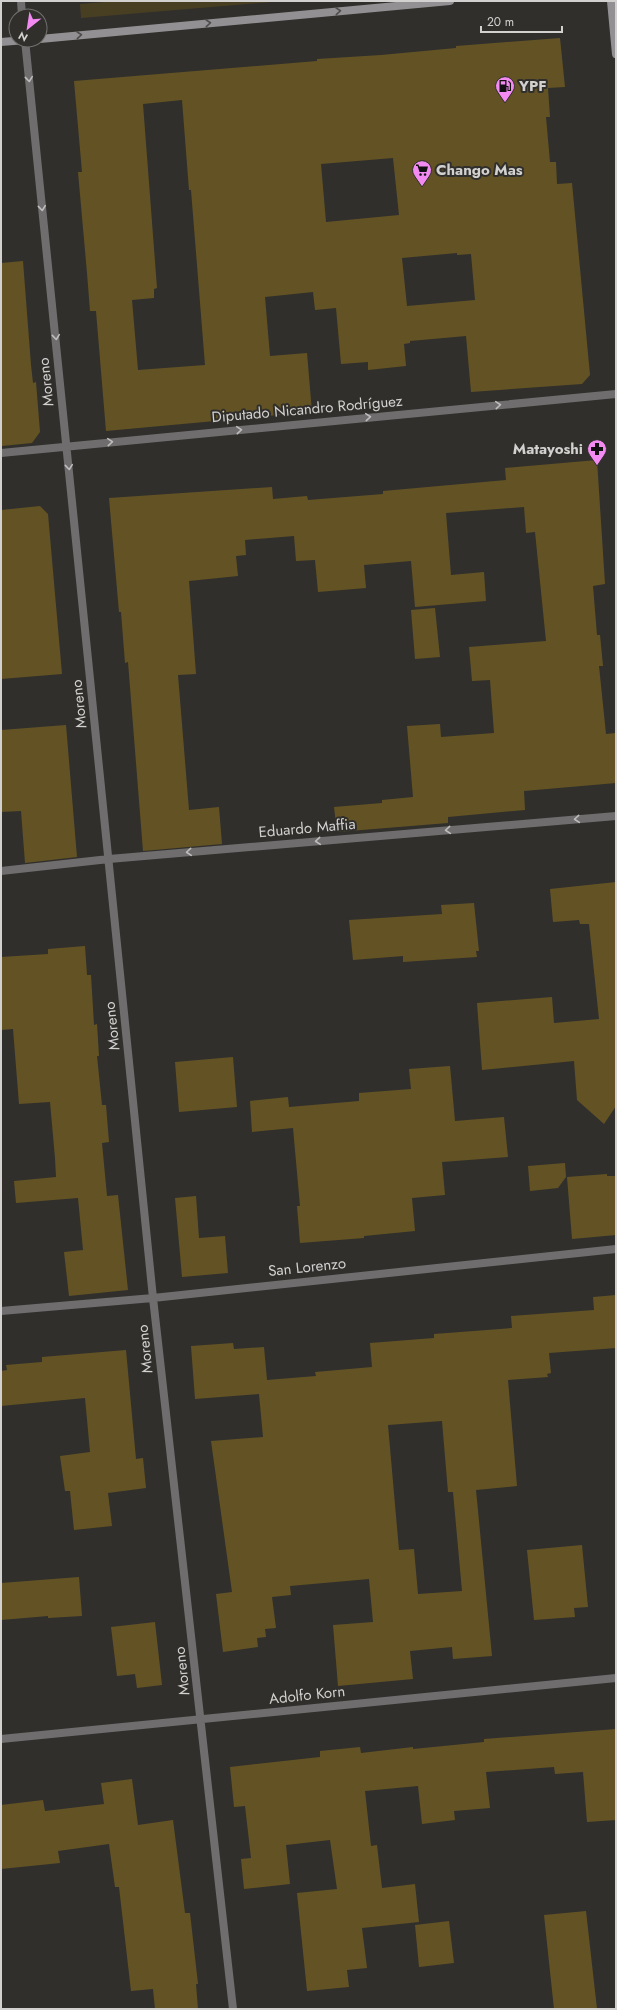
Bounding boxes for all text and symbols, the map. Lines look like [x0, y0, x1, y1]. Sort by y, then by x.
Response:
one-way arrow [335, 7, 341, 16]
north arrow [8, 8, 48, 48]
scale bar [481, 8, 562, 34]
text: 20 m [487, 13, 514, 31]
one-way arrow [205, 19, 211, 28]
text: N [15, 28, 31, 46]
one-way arrow [76, 31, 82, 40]
fuel station icon: YPF [494, 75, 516, 103]
place label: YPF [518, 75, 547, 97]
one-way arrow [24, 76, 33, 82]
supermarket icon: Chango Mas [411, 159, 433, 187]
place label: Chango Mas [436, 159, 523, 181]
one-way arrow [38, 205, 47, 211]
one-way arrow [51, 334, 60, 340]
street label: Moreno [32, 356, 60, 408]
street label: Diputado Nicandro Rodríguez [211, 390, 403, 428]
one-way arrow [495, 401, 501, 410]
one-way arrow [365, 413, 371, 422]
one-way arrow [236, 426, 242, 435]
one-way arrow [106, 438, 113, 447]
place label: Matayoshi [513, 438, 583, 460]
pharmacy icon: Matayoshi [586, 438, 608, 466]
one-way arrow [64, 464, 73, 470]
street label: Moreno [65, 678, 93, 730]
street label: Eduardo Maffia [258, 813, 356, 843]
one-way arrow [574, 815, 580, 824]
one-way arrow [445, 826, 451, 835]
one-way arrow [315, 837, 321, 846]
one-way arrow [186, 848, 192, 857]
street label: Moreno [98, 1000, 126, 1052]
street label: San Lorenzo [267, 1252, 347, 1282]
street label: Moreno [131, 1323, 159, 1375]
street label: Moreno [168, 1645, 196, 1697]
street label: Adolfo Korn [268, 1680, 346, 1710]

